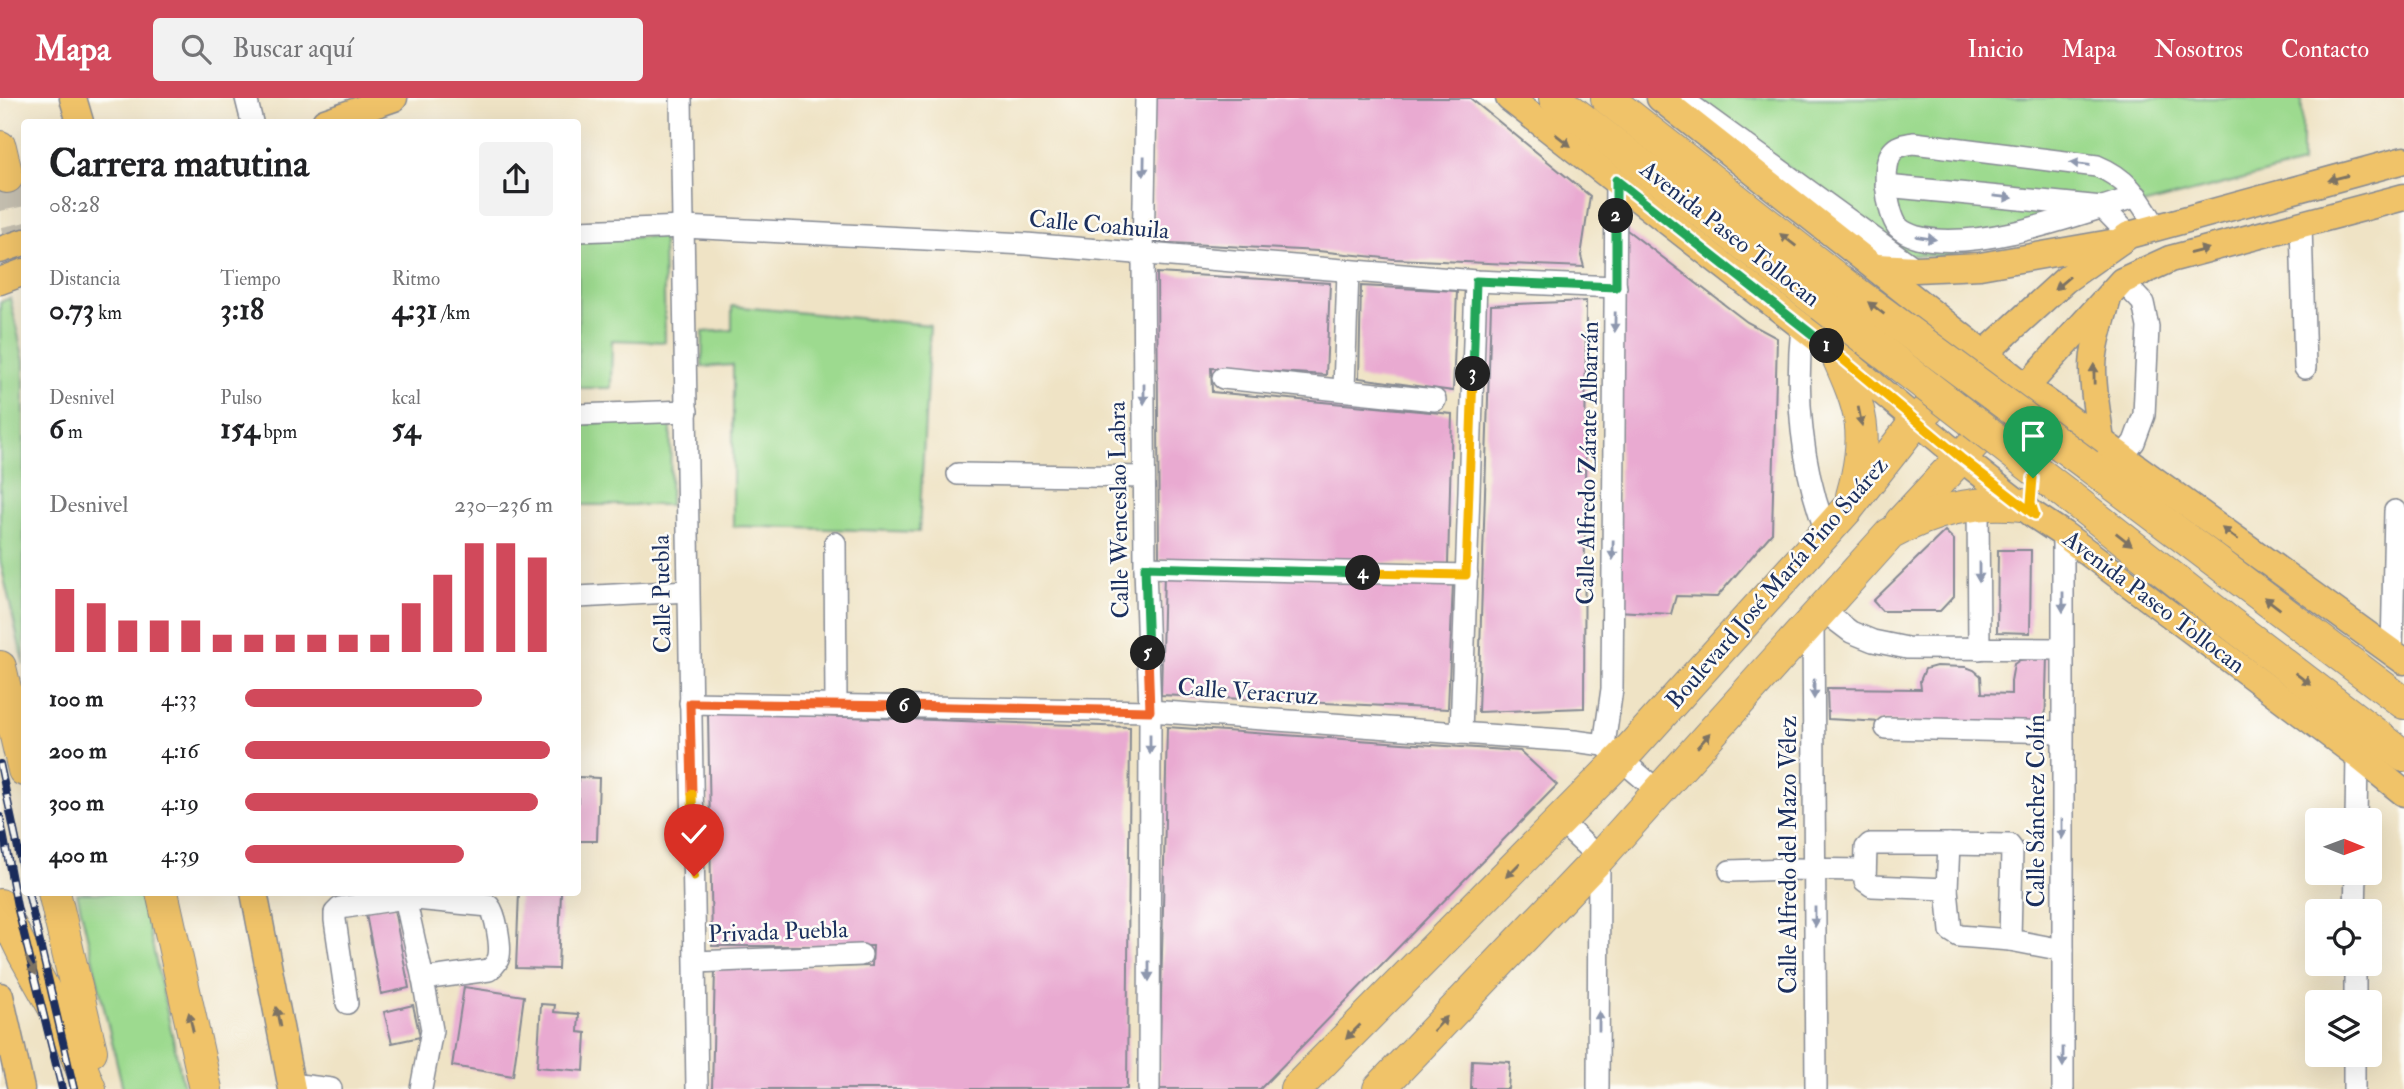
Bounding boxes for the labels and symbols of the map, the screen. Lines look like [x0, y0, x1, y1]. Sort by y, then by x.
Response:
one-way arrow [1554, 132, 1572, 147]
street label: Avenida Paseo Tollocan [1633, 153, 1826, 314]
one-way arrow [1139, 155, 1150, 177]
one-way arrow [2069, 158, 2091, 169]
one-way arrow [2327, 173, 2349, 184]
one-way arrow [1992, 192, 2014, 203]
pin: 2 [1598, 198, 1634, 234]
street label: Calle Coahuila [1027, 203, 1172, 247]
one-way arrow [1915, 232, 1937, 243]
one-way arrow [1779, 233, 1797, 248]
one-way arrow [2188, 245, 2210, 256]
one-way arrow [2053, 275, 2070, 290]
one-way arrow [1867, 301, 1885, 315]
one-way arrow [1609, 311, 1621, 333]
street label: Calle Alfredo Zárate Albarrán [1570, 321, 1606, 605]
pin: 1 [1810, 328, 1844, 364]
pin: 3 [1456, 356, 1490, 392]
one-way arrow [2088, 362, 2100, 384]
one-way arrow [1138, 383, 1150, 405]
street label: Calle Wenceslao Labra [1102, 400, 1136, 619]
one-way arrow [1854, 405, 1865, 427]
pin [2003, 406, 2063, 478]
street label: Boulevard José María Pino Suárez [1659, 450, 1895, 715]
street label: Avenida Paseo Tollocan [2056, 523, 2251, 681]
one-way arrow [2221, 527, 2239, 541]
one-way arrow [2115, 531, 2132, 546]
street label: Calle Puebla [645, 533, 679, 654]
one-way arrow [1607, 539, 1619, 561]
pin: 4 [1346, 556, 1380, 590]
one-way arrow [1973, 561, 1985, 583]
one-way arrow [2057, 591, 2069, 613]
one-way arrow [2263, 596, 2281, 610]
pin: 5 [1130, 636, 1166, 670]
one-way arrow [2294, 671, 2312, 685]
street label: Calle Veracruz [1177, 672, 1320, 712]
one-way arrow [1808, 679, 1819, 701]
pin: 6 [886, 688, 922, 724]
street label: Calle Sánchez Colín [2021, 714, 2052, 908]
street label: Calle Alfredo del Mazo Vélez [1773, 716, 1804, 994]
one-way arrow [1696, 731, 1712, 749]
one-way arrow [1144, 733, 1156, 755]
pin [664, 804, 724, 876]
north arrow [2305, 808, 2382, 886]
one-way arrow [2057, 819, 2068, 841]
one-way arrow [1505, 862, 1522, 878]
one-way arrow [1809, 906, 1821, 928]
street label: Privada Puebla [707, 914, 850, 950]
one-way arrow [25, 956, 37, 976]
one-way arrow [1143, 960, 1155, 982]
one-way arrow [273, 1006, 284, 1028]
one-way arrow [1593, 1010, 1605, 1032]
one-way arrow [185, 1011, 196, 1033]
one-way arrow [1431, 1016, 1447, 1033]
one-way arrow [1345, 1023, 1361, 1040]
one-way arrow [2057, 1046, 2069, 1068]

